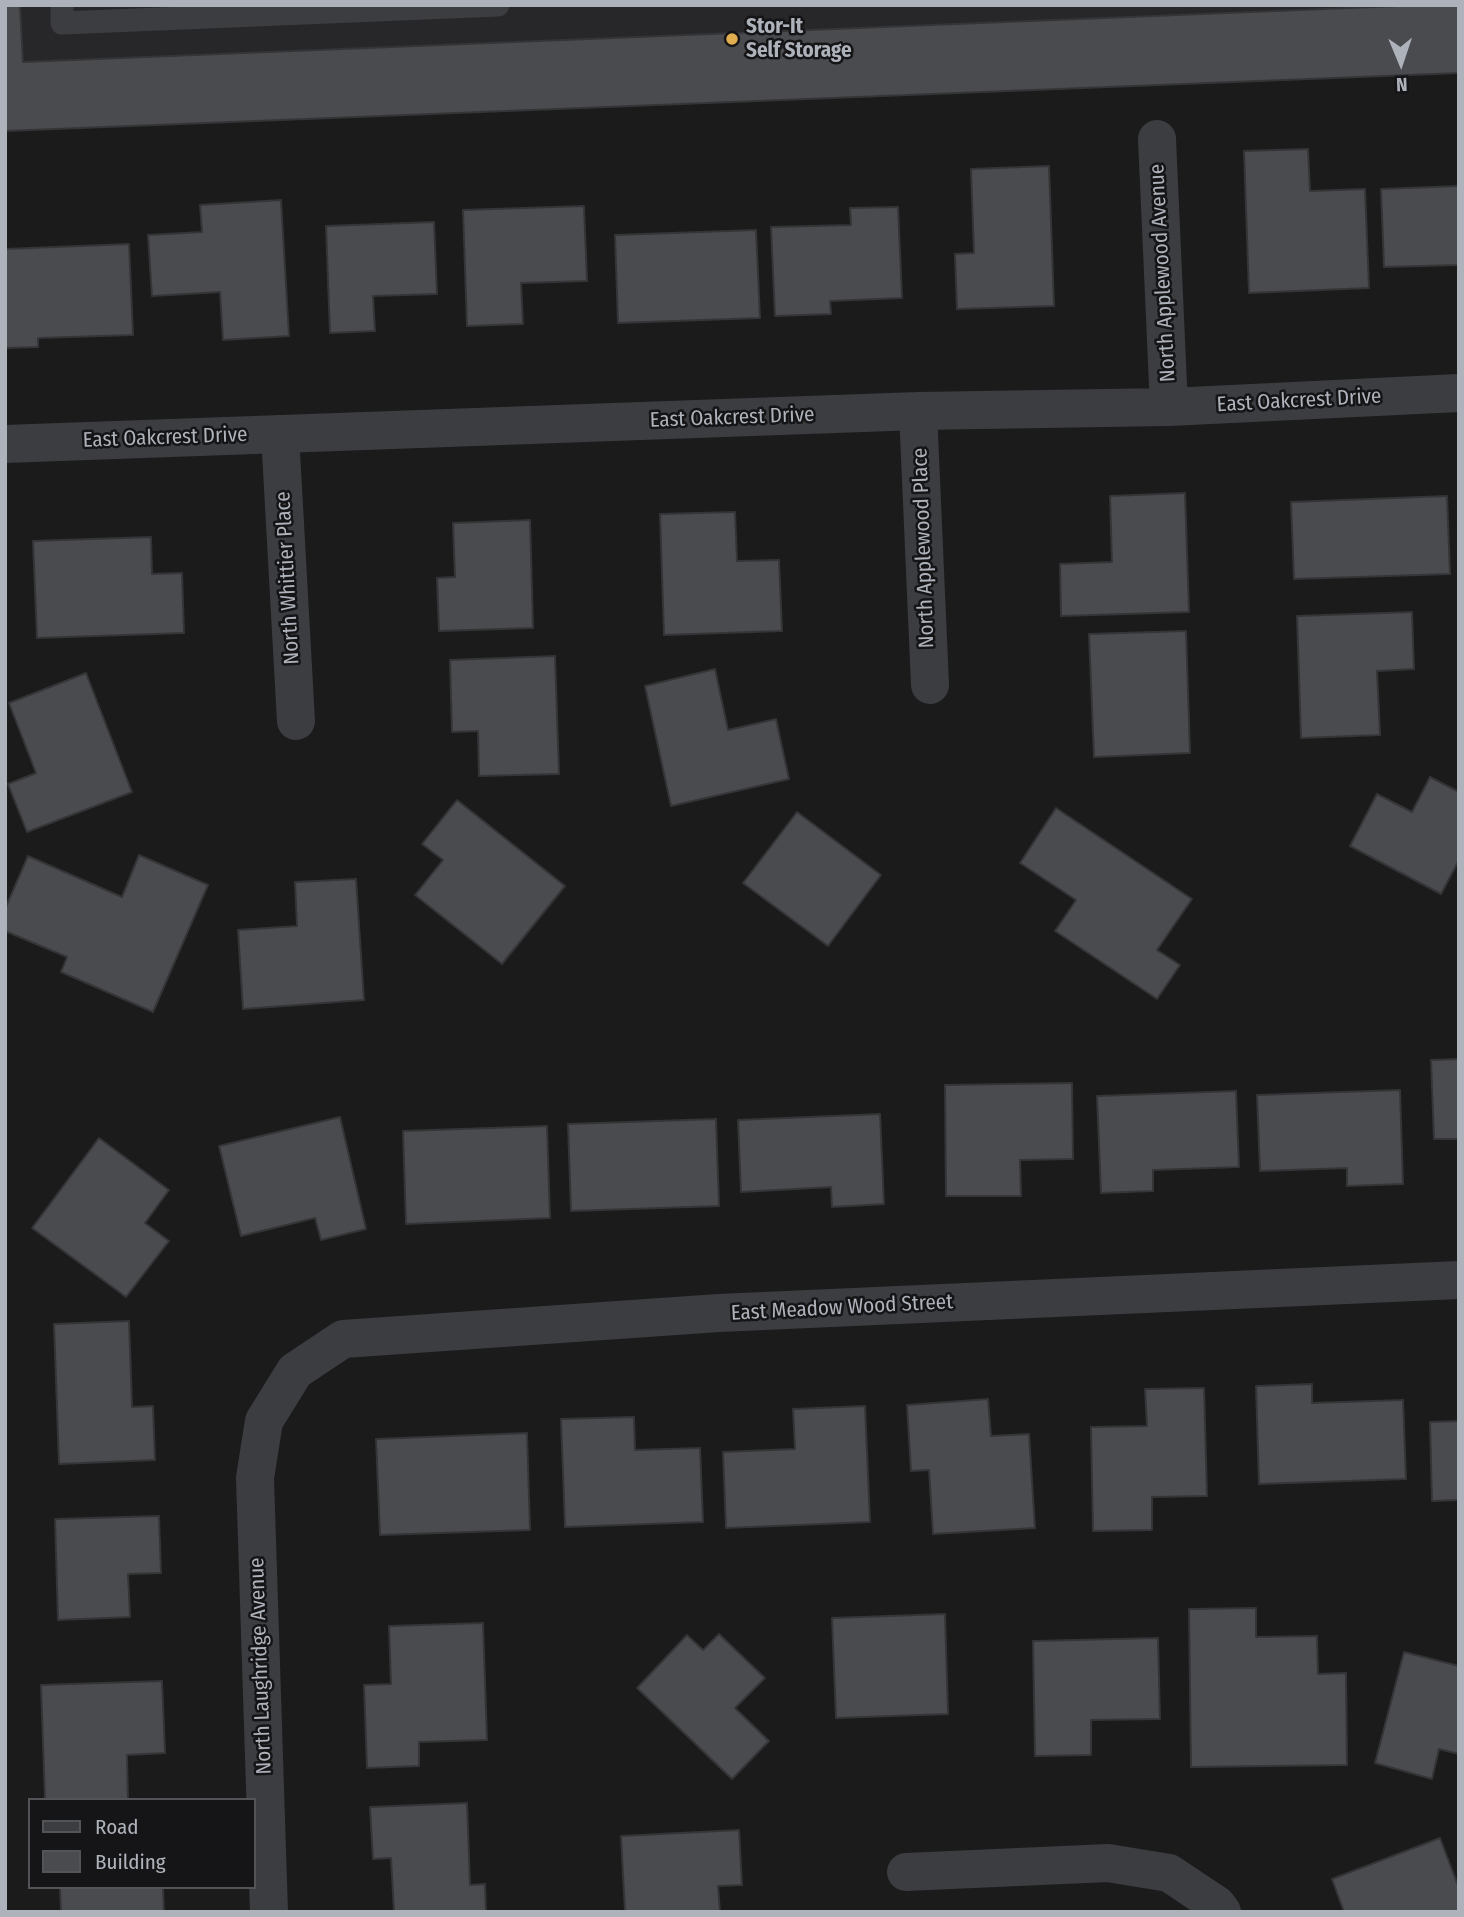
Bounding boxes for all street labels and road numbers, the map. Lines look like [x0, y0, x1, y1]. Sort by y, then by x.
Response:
street label: North Applewood Avenue [1145, 163, 1181, 383]
street label: East Oakcrest Drive [1216, 384, 1382, 418]
street label: East Oakcrest Drive [649, 403, 815, 433]
street label: East Oakcrest Drive [82, 423, 248, 453]
street label: North Applewood Place [908, 447, 940, 649]
street label: North Whittier Place [271, 491, 305, 665]
street label: East Meadow Wood Street [730, 1290, 954, 1326]
street label: North Laughridge Avenue [245, 1557, 277, 1775]

